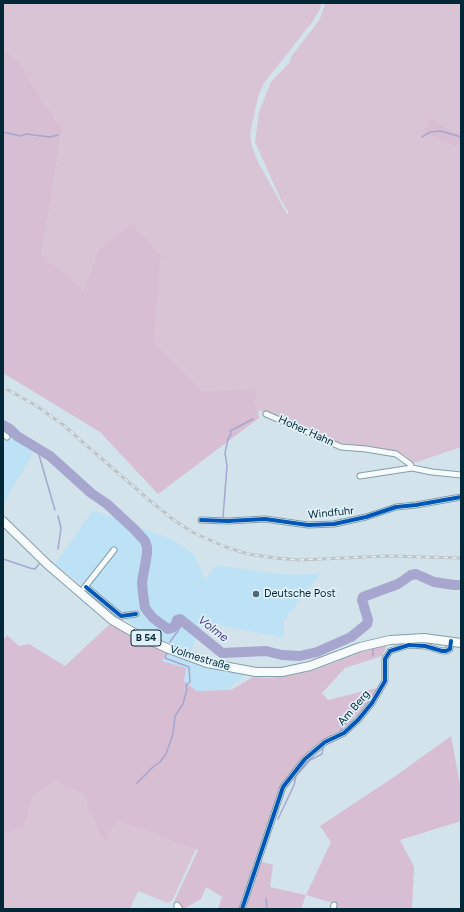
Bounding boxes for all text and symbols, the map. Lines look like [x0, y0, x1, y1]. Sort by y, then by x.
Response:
street label: Hoher Hahn [276, 413, 336, 449]
street label: Windfuhr [308, 504, 354, 522]
place label: Deutsche Post [264, 587, 336, 601]
marker: Deutsche Post [251, 589, 261, 599]
water label: Volme [195, 613, 231, 645]
road number: B 54 [131, 630, 161, 646]
street label: Volmestraße [168, 643, 232, 673]
street label: Am Berg [335, 688, 373, 728]

